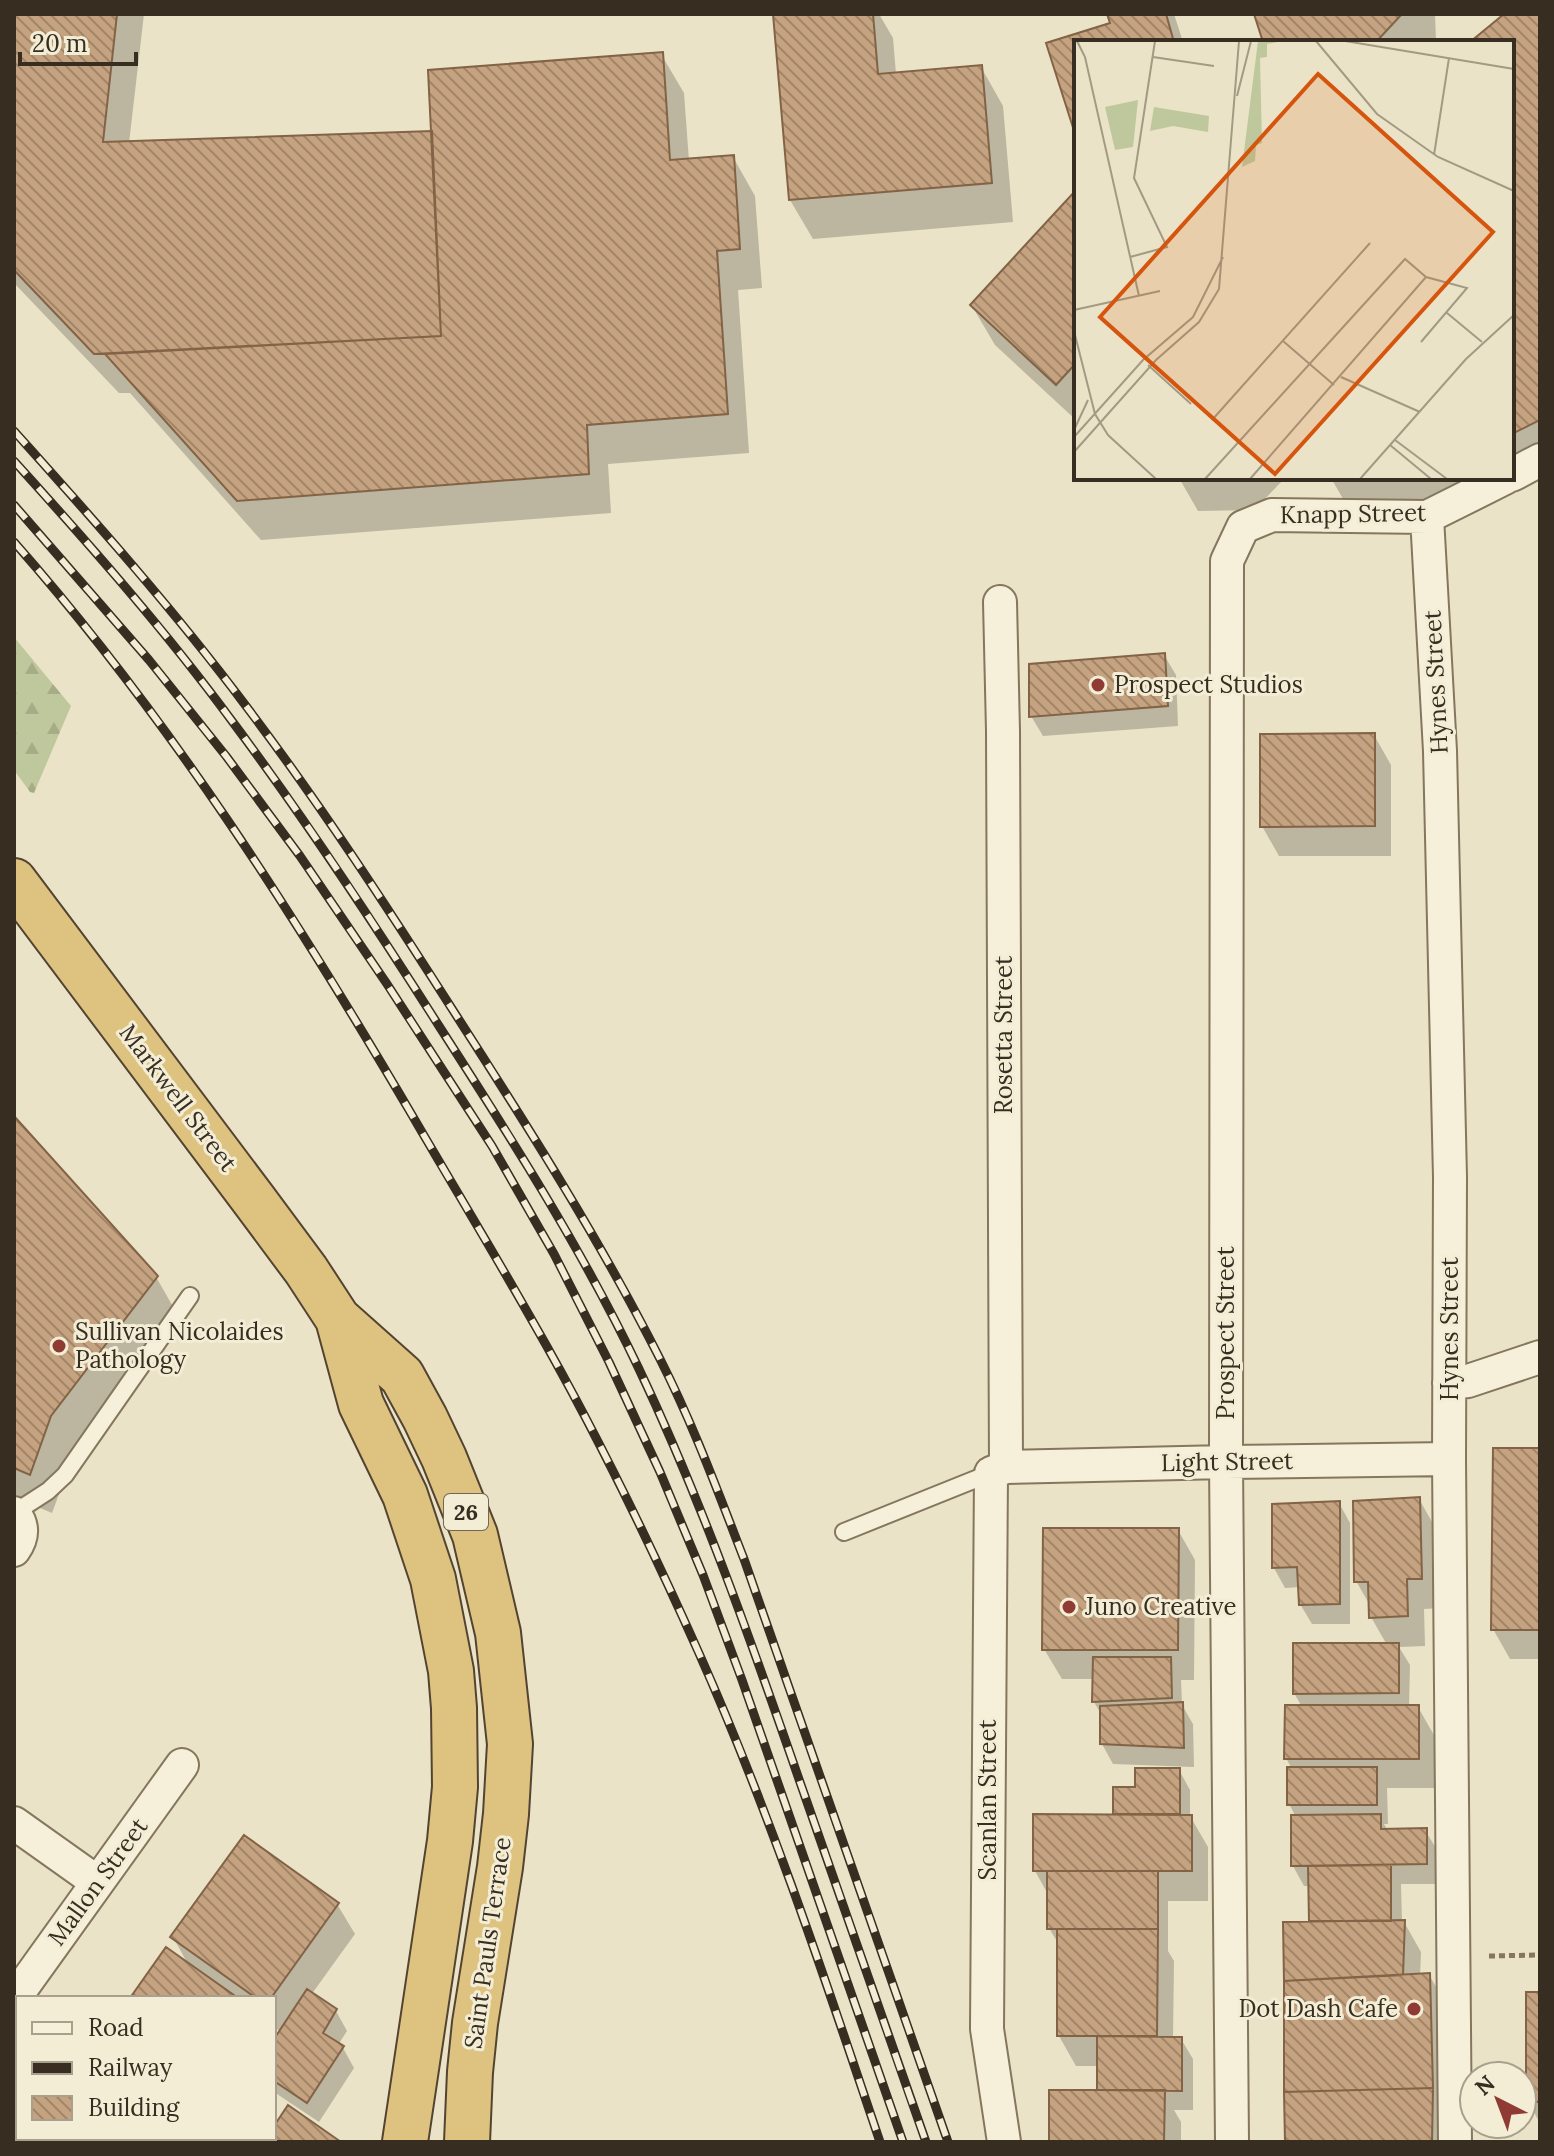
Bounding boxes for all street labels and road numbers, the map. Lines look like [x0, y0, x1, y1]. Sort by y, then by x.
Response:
street label: Knapp Street [1280, 497, 1427, 530]
street label: Hynes Street [1416, 609, 1455, 755]
street label: Rosetta Street [988, 955, 1019, 1114]
street label: Markwell Street [113, 1018, 244, 1178]
street label: Prospect Street [1210, 1246, 1241, 1420]
street label: Hynes Street [1434, 1256, 1465, 1401]
street label: Light Street [1161, 1445, 1294, 1478]
road number: 26 [444, 1494, 488, 1530]
street label: Scanlan Street [972, 1719, 1003, 1881]
street label: Mallon Street [41, 1811, 155, 1952]
street label: Saint Pauls Terrace [457, 1835, 518, 2051]

